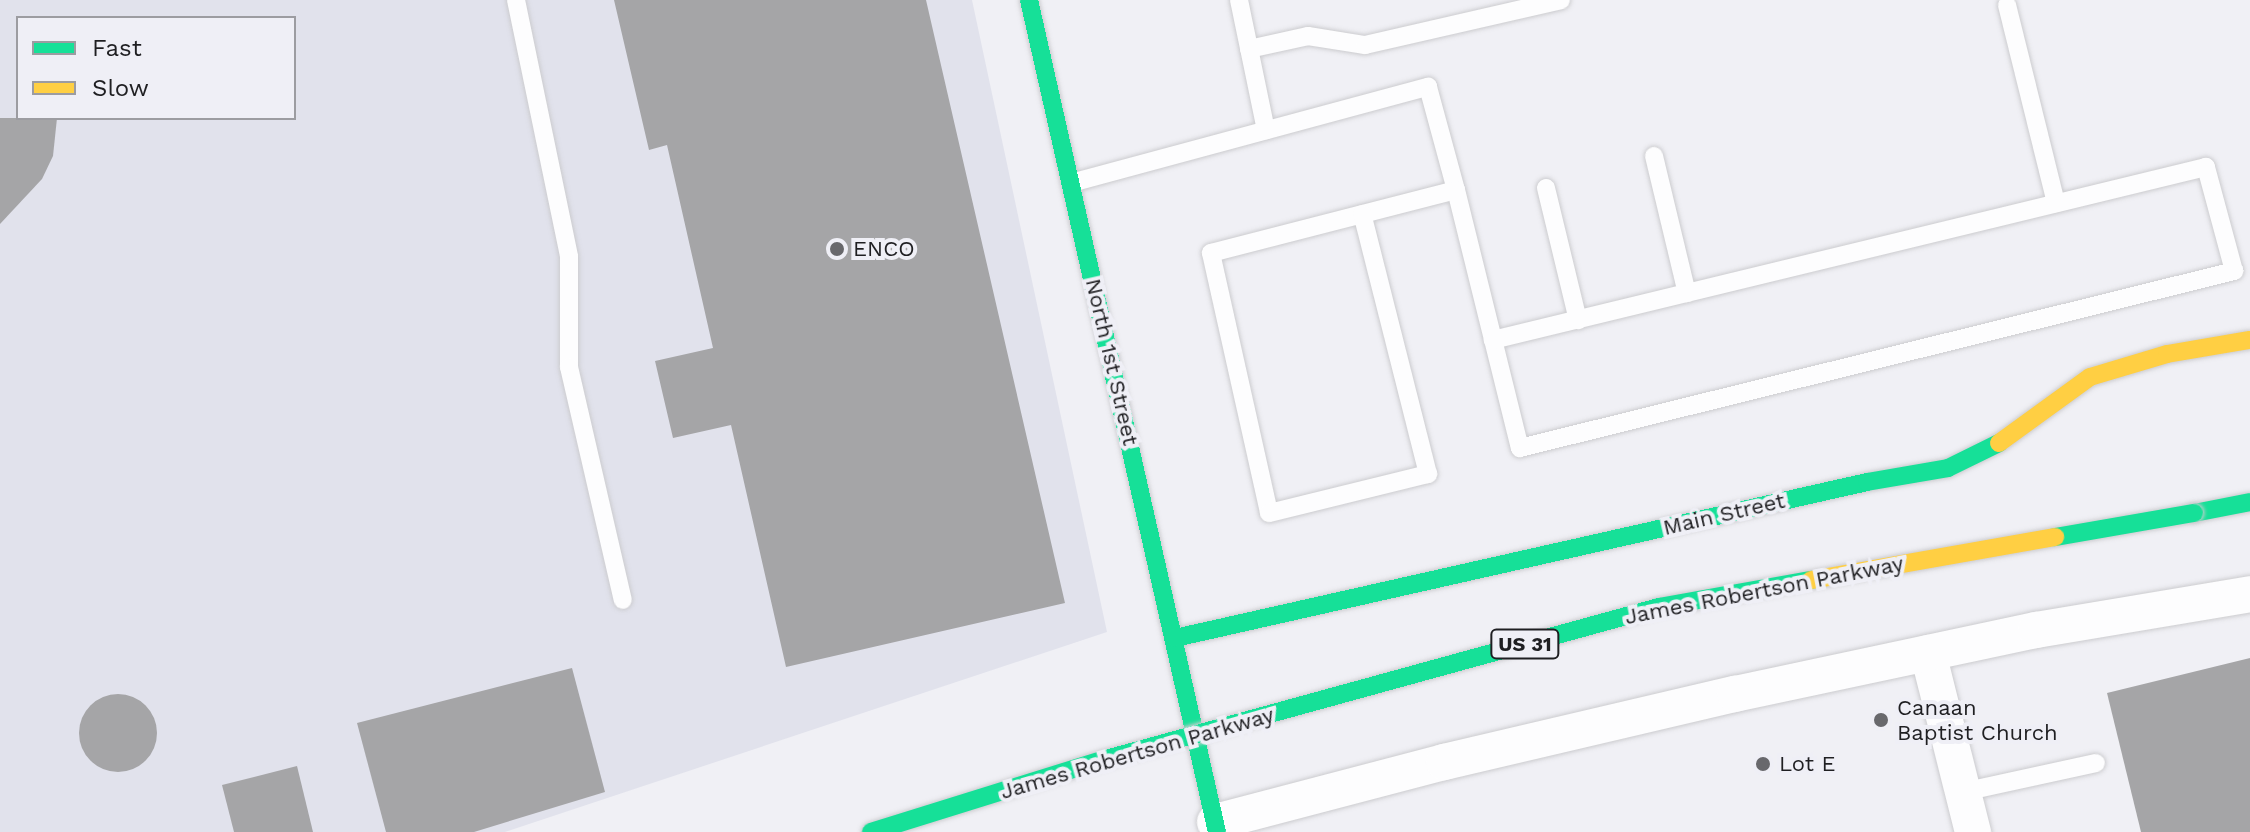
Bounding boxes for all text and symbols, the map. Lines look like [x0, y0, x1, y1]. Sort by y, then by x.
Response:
legend [16, 16, 296, 120]
text: Fast [92, 34, 142, 62]
text: Slow [92, 74, 149, 102]
place label: ENCO [853, 236, 915, 262]
marker: ENCO [828, 240, 846, 258]
street label: North 1st Street [1080, 276, 1144, 448]
street label: Main Street [1660, 487, 1788, 541]
street label: James Robertson Parkway [1622, 550, 1906, 630]
road number: US 31 [1489, 628, 1561, 660]
place label: Canaan Baptist Church [1897, 694, 2058, 746]
street label: James Robertson Parkway [997, 701, 1277, 805]
marker: Canaan Baptist Church [1872, 711, 1890, 729]
place label: Lot E [1779, 751, 1836, 777]
marker: Lot E [1754, 755, 1772, 773]

